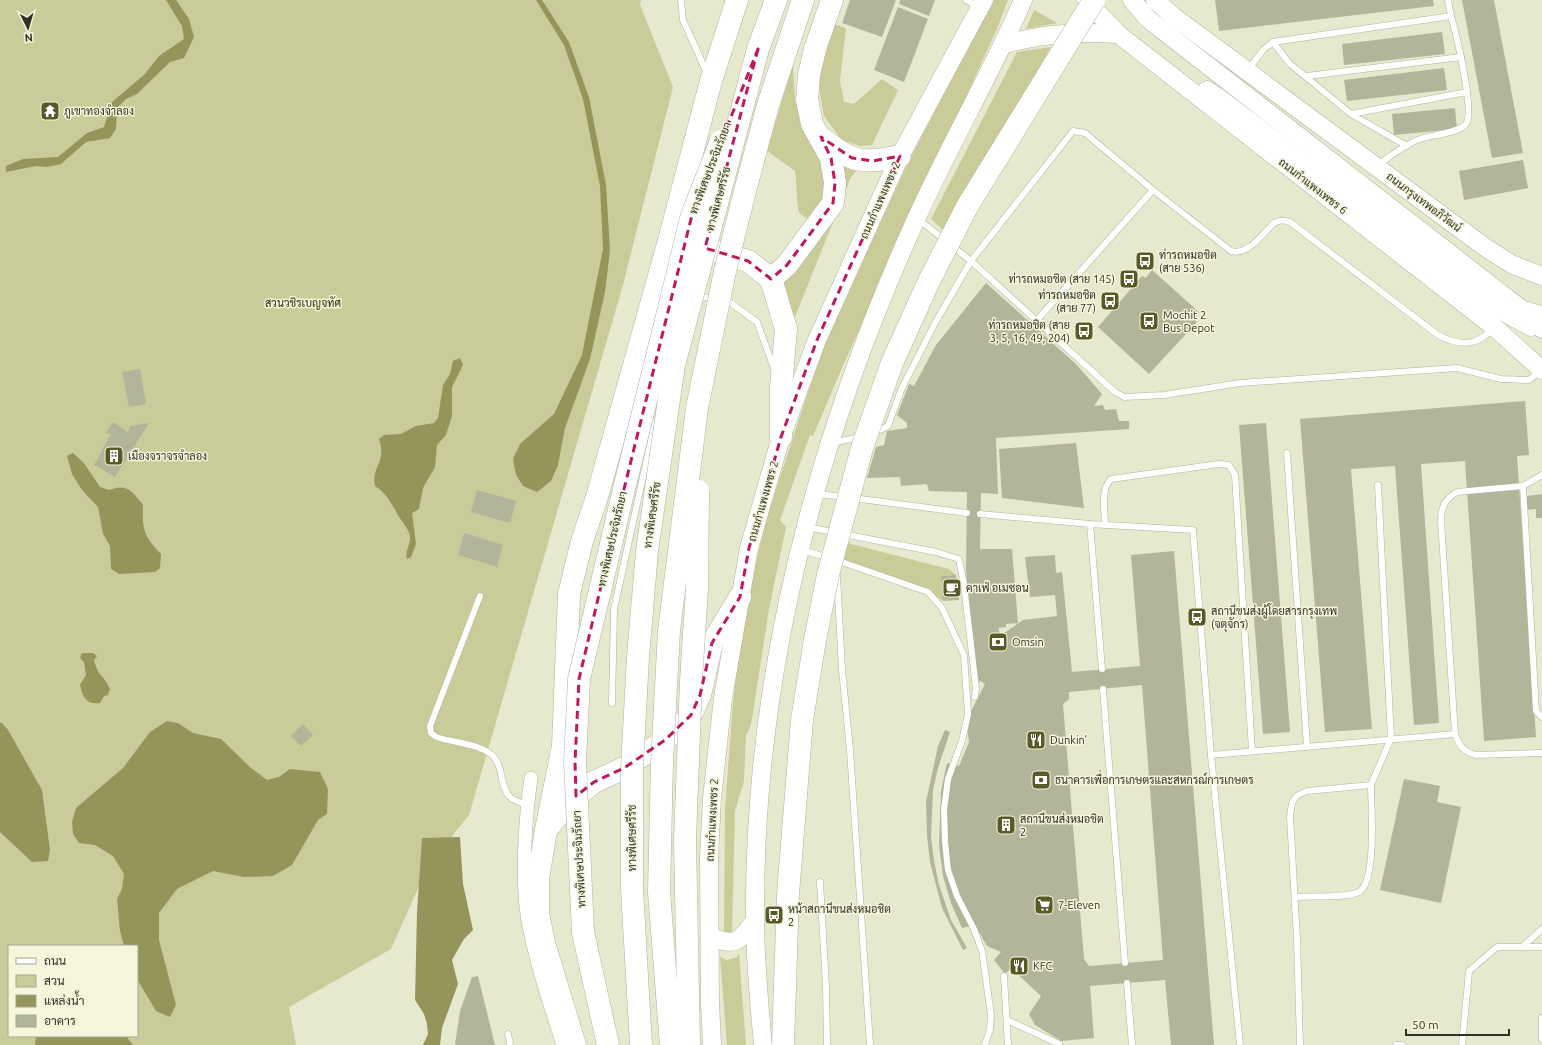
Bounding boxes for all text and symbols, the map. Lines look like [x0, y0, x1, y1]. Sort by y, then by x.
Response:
north arrow [8, 8, 48, 48]
text: N [24, 32, 33, 44]
temple icon: ภูเขาทองจำลอง [39, 100, 61, 122]
place label: ภูเขาทองจำลอง [64, 104, 134, 119]
street label: ทางพิเศษประจิมรัถยา [686, 120, 733, 216]
street label: ถนนกำแพงเพชร 6 [1276, 155, 1350, 216]
street label: ถนนกำแพงเพชร 2 [857, 159, 902, 241]
street label: ทางพิเศษศรีรัช [702, 164, 733, 233]
street label: ถนนกรุงเทพอภิวัฒน์ [1382, 168, 1465, 236]
place label: ท่ารถหมอชิต (สาย 536) [1159, 248, 1217, 275]
bus stop icon: ท่ารถหมอชิต (สาย 536) [1134, 250, 1156, 272]
bus stop icon: ท่ารถหมอชิต (สาย 145) [1118, 268, 1140, 290]
place label: ท่ารถหมอชิต (สาย 145) [1009, 272, 1115, 286]
place label: ท่ารถหมอชิต (สาย 77) [1038, 288, 1096, 315]
bus stop icon: ท่ารถหมอชิต (สาย 77) [1099, 290, 1121, 312]
park label: สวนวชิรเบญจทัศ [265, 296, 341, 310]
place label: Mochit 2 Bus Depot [1163, 309, 1215, 334]
bus stop icon: Mochit 2 Bus Depot [1138, 310, 1160, 332]
place label: ท่ารถหมอชิต (สาย 3, 5, 16, 49, 204) [988, 318, 1070, 345]
bus stop icon: ท่ารถหมอชิต (สาย 3, 5, 16, 49, 204) [1073, 320, 1095, 342]
building icon: เมืองจราจรจำลอง [103, 445, 125, 467]
place label: เมืองจราจรจำลอง [128, 449, 207, 462]
street label: ถนนกำแพงเพชร 2 [745, 459, 780, 543]
street label: ทางพิเศษศรีรัช [639, 480, 663, 549]
street label: ทางพิเศษประจิมรัถยา [594, 490, 629, 588]
cafe icon: คาเฟ่ อเมซอน [941, 577, 963, 599]
place label: คาเฟ่ อเมซอน [966, 581, 1029, 594]
place label: สถานีขนส่งผู้โดยสารกรุงเทพ (จตุจักร) [1211, 603, 1337, 633]
bus stop icon: สถานีขนส่งผู้โดยสารกรุงเทพ (จตุจักร) [1186, 606, 1208, 628]
bank icon: Omsin [987, 631, 1009, 653]
place label: Omsin [1012, 636, 1044, 648]
restaurant icon: Dunkin' [1025, 729, 1047, 751]
place label: Dunkin' [1050, 734, 1087, 746]
bank icon: ธนาคารเพื่อการเกษตรและสหกรณ์การเกษตร [1030, 769, 1052, 791]
place label: ธนาคารเพื่อการเกษตรและสหกรณ์การเกษตร [1055, 769, 1254, 786]
street label: ถนนกำแพงเพชร 2 [703, 778, 720, 862]
street label: ทางพิเศษศรีรัช [624, 804, 638, 871]
street label: ทางพิเศษประจิมรัถยา [569, 810, 588, 908]
place label: สถานีขนส่งหมอชิต 2 [1020, 811, 1104, 838]
building icon: สถานีขนส่งหมอชิต 2 [995, 814, 1017, 836]
supermarket icon: 7-Eleven [1033, 894, 1055, 916]
place label: 7-Eleven [1058, 899, 1100, 911]
place label: หน้าสถานีขนส่งหมอชิต 2 [788, 901, 891, 928]
bus stop icon: หน้าสถานีขนส่งหมอชิต 2 [763, 904, 785, 926]
legend [8, 945, 138, 1037]
text: ถนน [44, 954, 67, 967]
restaurant icon: KFC [1008, 955, 1030, 977]
place label: KFC [1033, 960, 1052, 972]
text: สวน [44, 974, 65, 987]
text: แหล่งน้ำ [44, 990, 84, 1007]
scale bar [1406, 1011, 1509, 1037]
text: อาคาร [44, 1014, 76, 1027]
text: 50 m [1412, 1018, 1439, 1031]

